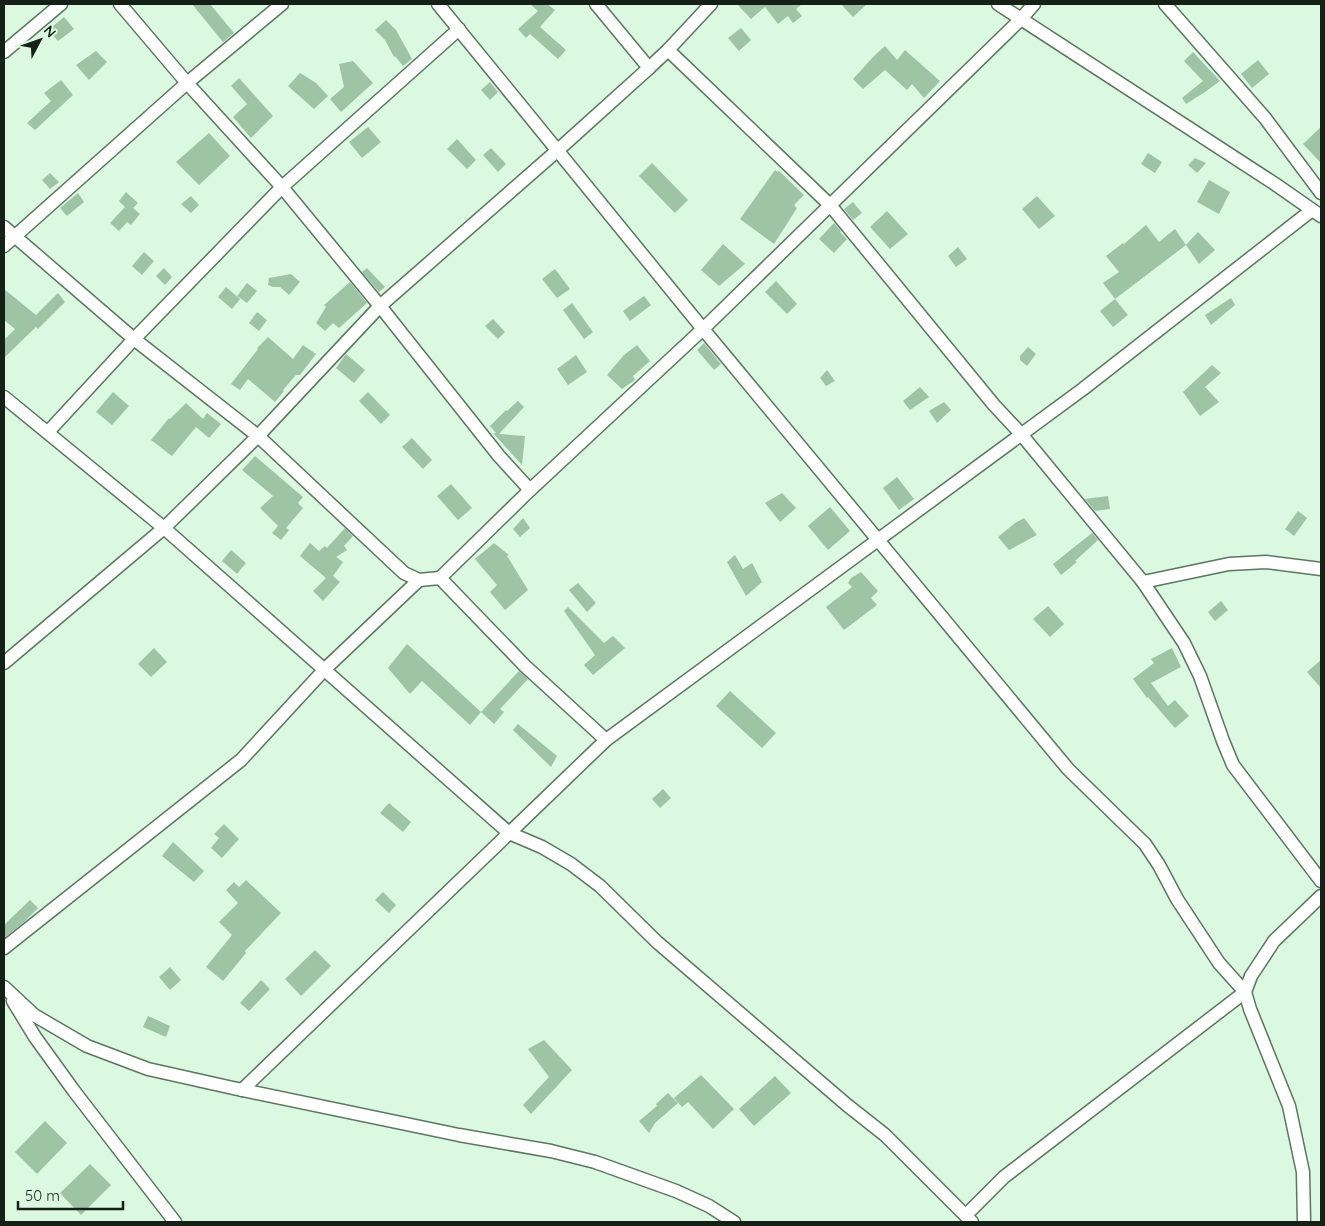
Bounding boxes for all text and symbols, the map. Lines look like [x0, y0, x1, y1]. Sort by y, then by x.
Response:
north arrow [15, 15, 65, 65]
text: N [40, 22, 60, 41]
scale bar [18, 1178, 122, 1210]
text: 50 m [25, 1186, 60, 1205]

